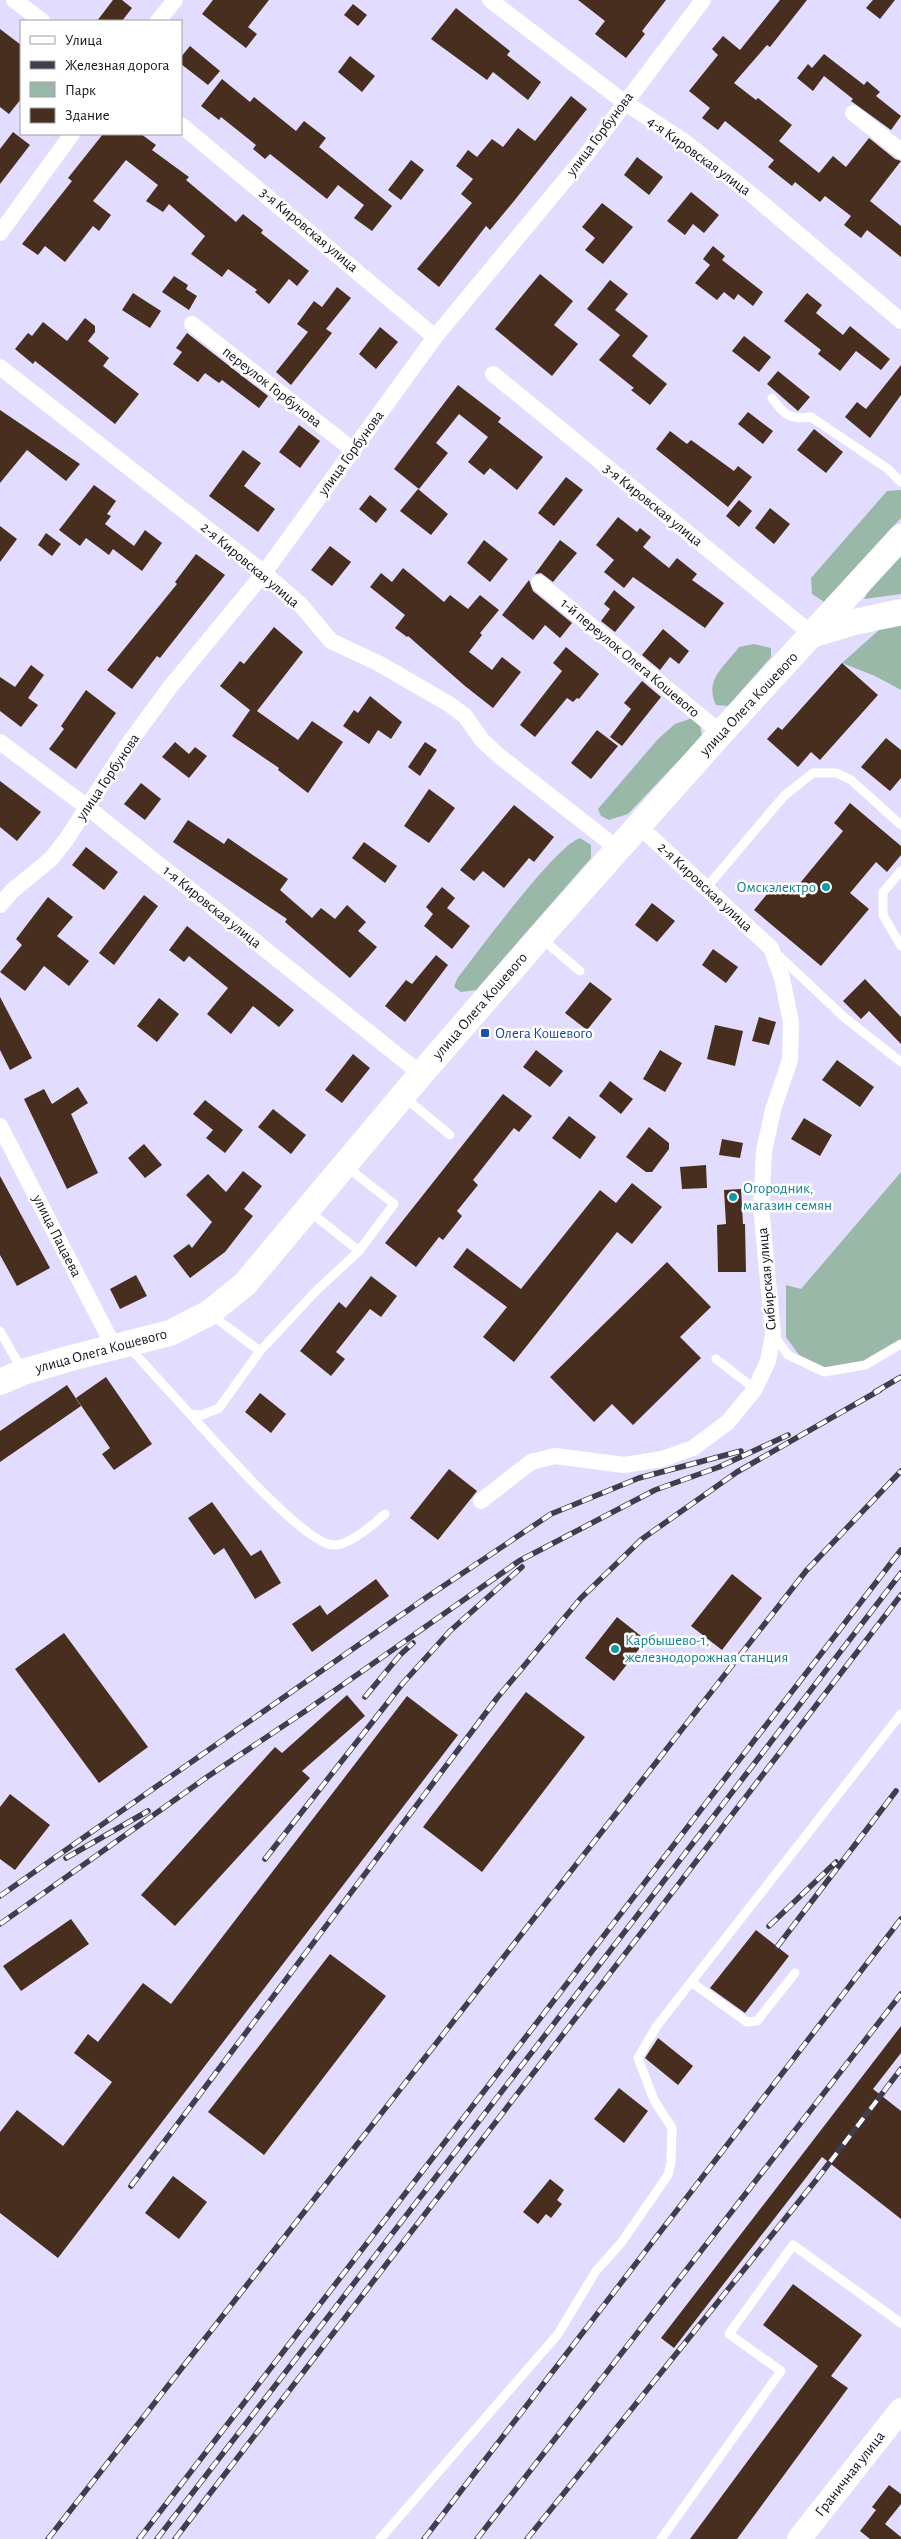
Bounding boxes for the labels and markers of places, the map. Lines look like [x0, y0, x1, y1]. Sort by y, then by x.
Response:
place label: Омскэлектро [736, 880, 816, 895]
marker: Омскэлектро [820, 881, 832, 893]
place label: Олега Кошевого [495, 1026, 592, 1041]
marker: Олега Кошевого [479, 1027, 491, 1039]
place label: Огородник, магазин семян [743, 1181, 832, 1213]
marker: Огородник, магазин семян [727, 1191, 739, 1203]
place label: Карбышево-1, железнодорожная станция [625, 1633, 788, 1665]
marker: Карбышево-1, железнодорожная станция [609, 1643, 621, 1655]

